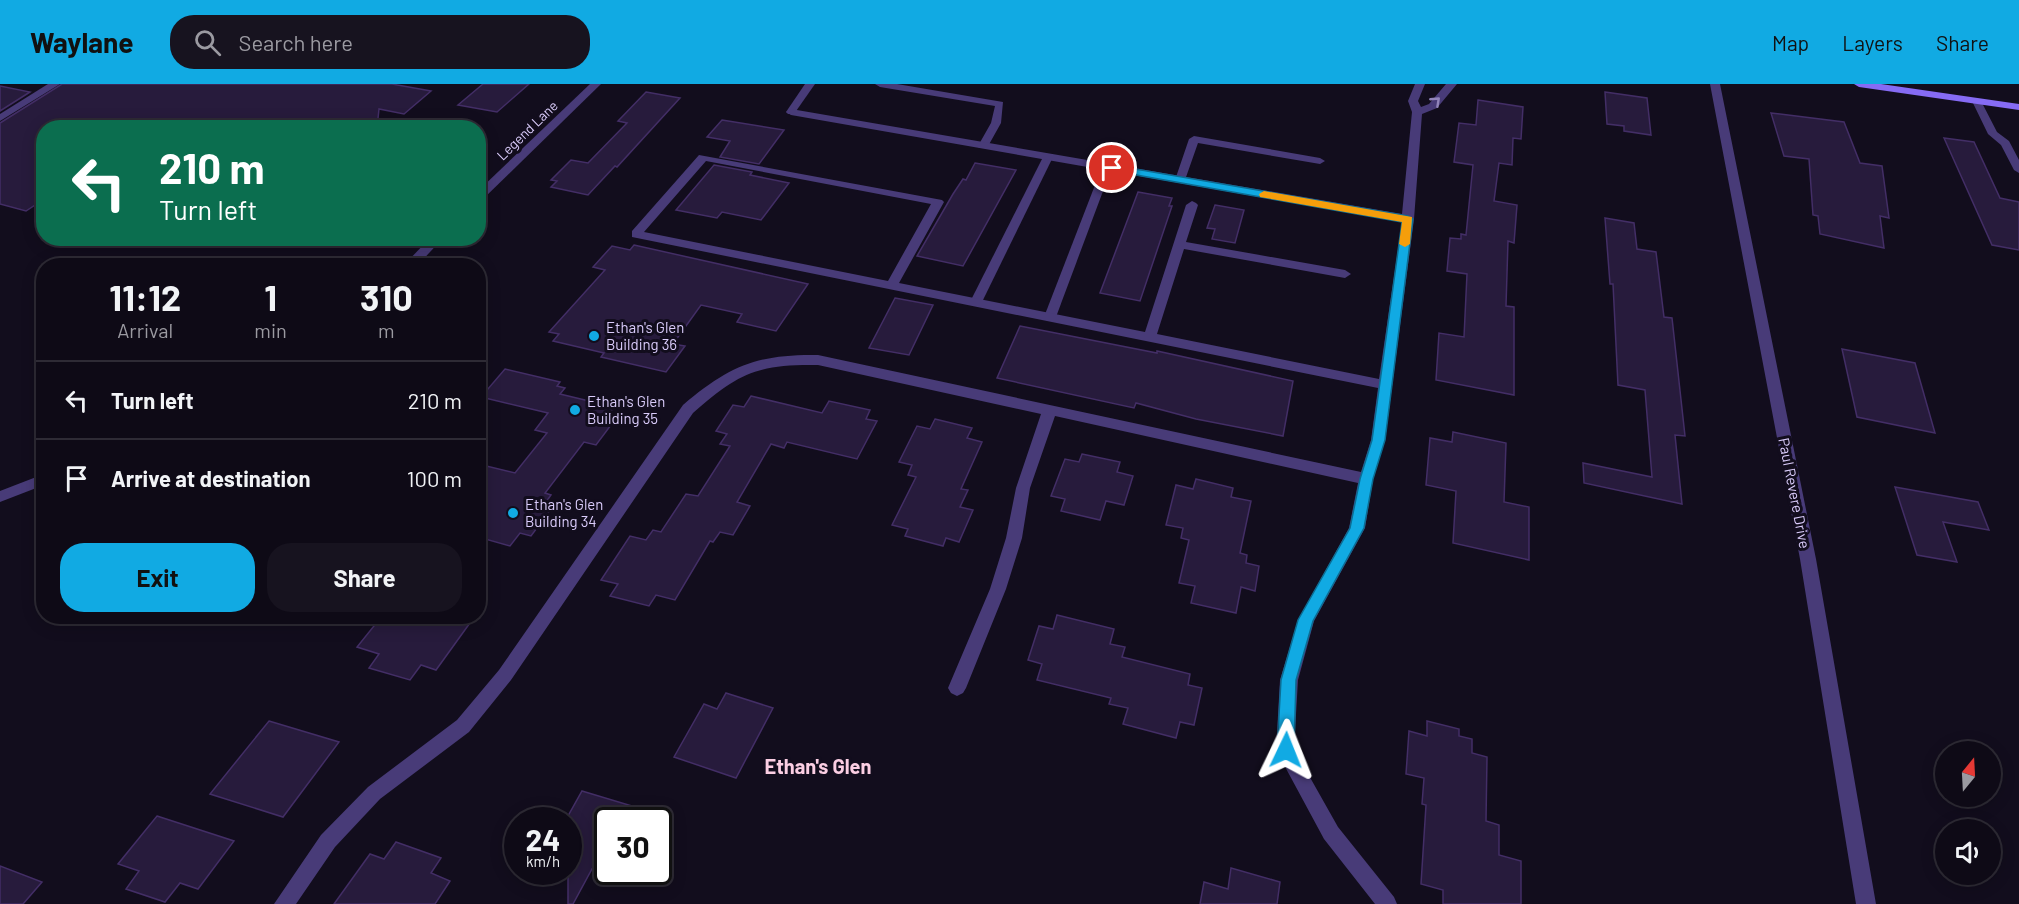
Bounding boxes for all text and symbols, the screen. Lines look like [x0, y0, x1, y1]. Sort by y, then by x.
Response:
search box [170, 15, 590, 69]
text: Waylane [30, 25, 134, 59]
icon: search [191, 26, 224, 59]
text: Search here [239, 29, 353, 55]
text: Map [1772, 30, 1809, 55]
text: Layers [1842, 30, 1903, 55]
text: Share [1936, 30, 1989, 55]
street label: Legend Lane [493, 97, 561, 163]
one-way arrow [1430, 97, 1440, 108]
text: 210 m [159, 142, 265, 192]
pin [1086, 142, 1137, 193]
icon: left [60, 144, 138, 222]
icon: arrive [1095, 151, 1128, 184]
text: Turn left [159, 193, 257, 225]
text: 11:12 [109, 275, 181, 318]
text: 1 [264, 275, 277, 318]
text: 310 [360, 275, 413, 318]
text: Arrival [117, 318, 173, 342]
text: min [254, 318, 287, 342]
text: m [378, 318, 395, 342]
place label: Ethan's Glen Building 36 [606, 318, 684, 353]
marker: Ethan's Glen Building 36 [587, 329, 601, 343]
icon: left [60, 384, 93, 417]
text: Turn left [111, 387, 194, 413]
text: 210 m [408, 387, 462, 413]
place label: Ethan's Glen Building 35 [587, 392, 665, 427]
marker: Ethan's Glen Building 35 [568, 403, 582, 417]
street label: Paul Revere Drive [1775, 436, 1815, 550]
icon: arrive [60, 462, 93, 495]
text: Arrive at destination [111, 465, 310, 491]
text: 100 m [407, 465, 462, 491]
place label: Ethan's Glen Building 34 [525, 495, 603, 530]
marker: Ethan's Glen Building 34 [506, 506, 520, 520]
button: Exit [60, 543, 255, 612]
button: Share [267, 543, 462, 612]
position arrow [1254, 718, 1318, 782]
north arrow [1935, 741, 2001, 807]
map controls [1935, 741, 2001, 885]
district label: Ethan's Glen [765, 754, 871, 778]
speed limit sign: 30 [594, 807, 672, 885]
button: sound [1935, 819, 2001, 885]
text: 24 [526, 821, 560, 857]
text: km/h [526, 852, 560, 870]

